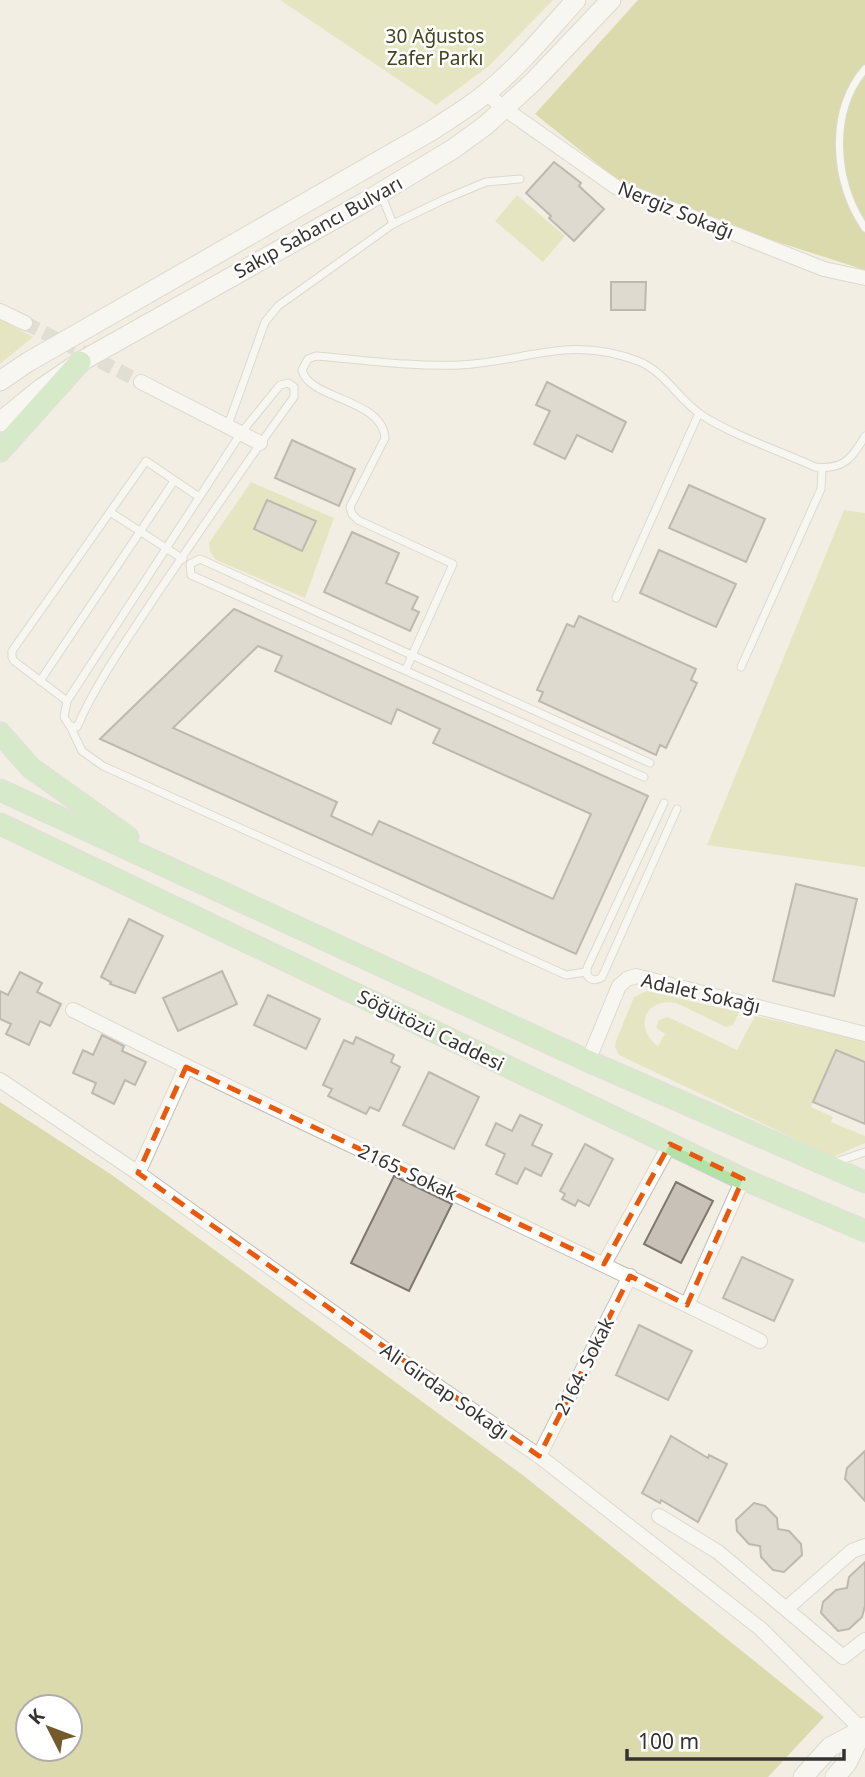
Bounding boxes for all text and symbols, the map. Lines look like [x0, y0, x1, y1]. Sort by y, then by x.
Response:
park label: 30 Ağustos Zafer Parkı [386, 23, 484, 71]
street label: Sakıp Sabancı Bulvarı [229, 170, 407, 284]
street label: Nergiz Sokağı [614, 175, 738, 245]
street label: Adalet Sokağı [639, 967, 763, 1019]
street label: Söğütözü Caddesi [353, 983, 509, 1077]
street label: 2165. Sokak [354, 1138, 462, 1206]
street label: 2164. Sokak [548, 1313, 620, 1419]
street label: Ali Girdap Sokağı [376, 1337, 514, 1445]
north arrow [14, 1693, 84, 1763]
text: K [22, 1703, 51, 1730]
scale bar [627, 1718, 844, 1762]
text: 100 m [638, 1727, 699, 1755]

